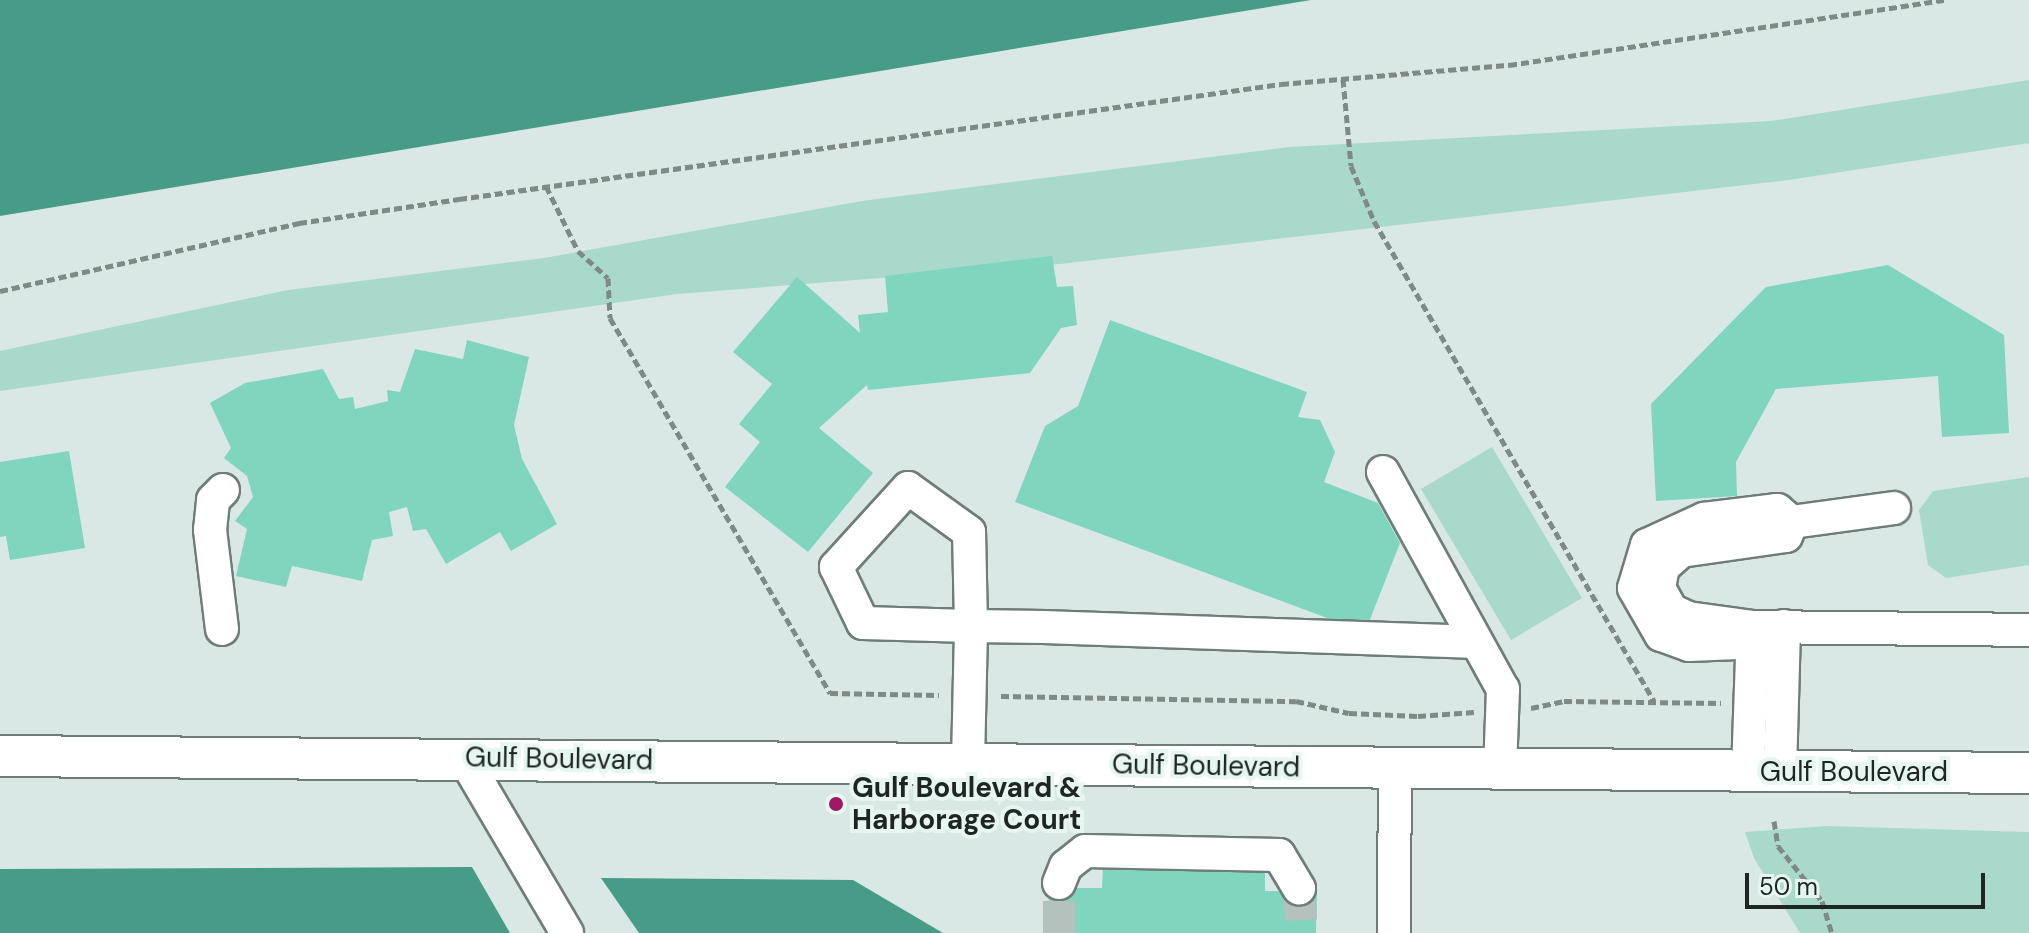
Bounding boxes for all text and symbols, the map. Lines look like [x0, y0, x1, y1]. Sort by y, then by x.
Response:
street label: Gulf Boulevard [465, 741, 653, 777]
street label: Gulf Boulevard [1112, 748, 1300, 784]
street label: Gulf Boulevard [1760, 755, 1948, 789]
place label: Gulf Boulevard & Harborage Court [852, 771, 1081, 837]
marker: Gulf Boulevard & Harborage Court [827, 795, 845, 813]
scale bar [1749, 857, 1989, 907]
text: 50 m [1759, 871, 1818, 902]

